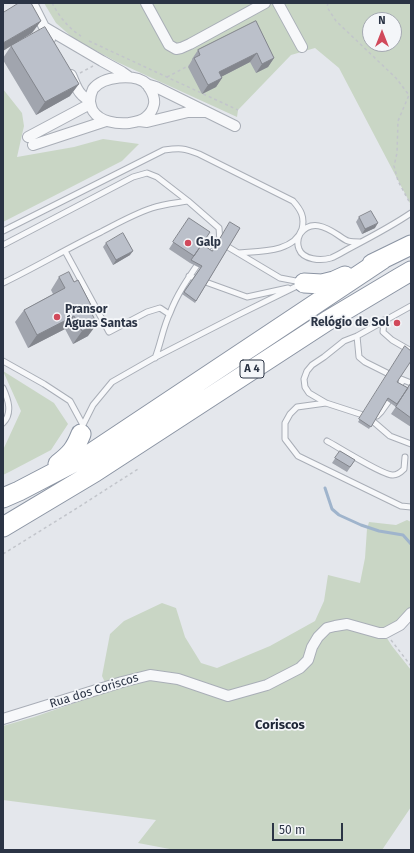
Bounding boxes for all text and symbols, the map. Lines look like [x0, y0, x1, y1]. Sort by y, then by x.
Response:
north arrow [362, 12, 402, 52]
text: N [378, 14, 386, 27]
place label: Galp [196, 236, 221, 250]
marker: Galp [183, 238, 193, 248]
place label: Pransor Águas Santas [65, 303, 138, 331]
marker: Pransor Águas Santas [52, 312, 62, 322]
place label: Relógio de Sol [311, 316, 389, 330]
marker: Relógio de Sol [392, 318, 402, 328]
road number: A 4 [240, 360, 264, 378]
street label: Rua dos Coriscos [48, 671, 140, 711]
district label: Coriscos [255, 717, 305, 733]
scale bar [274, 815, 345, 841]
text: 50 m [279, 823, 305, 837]

